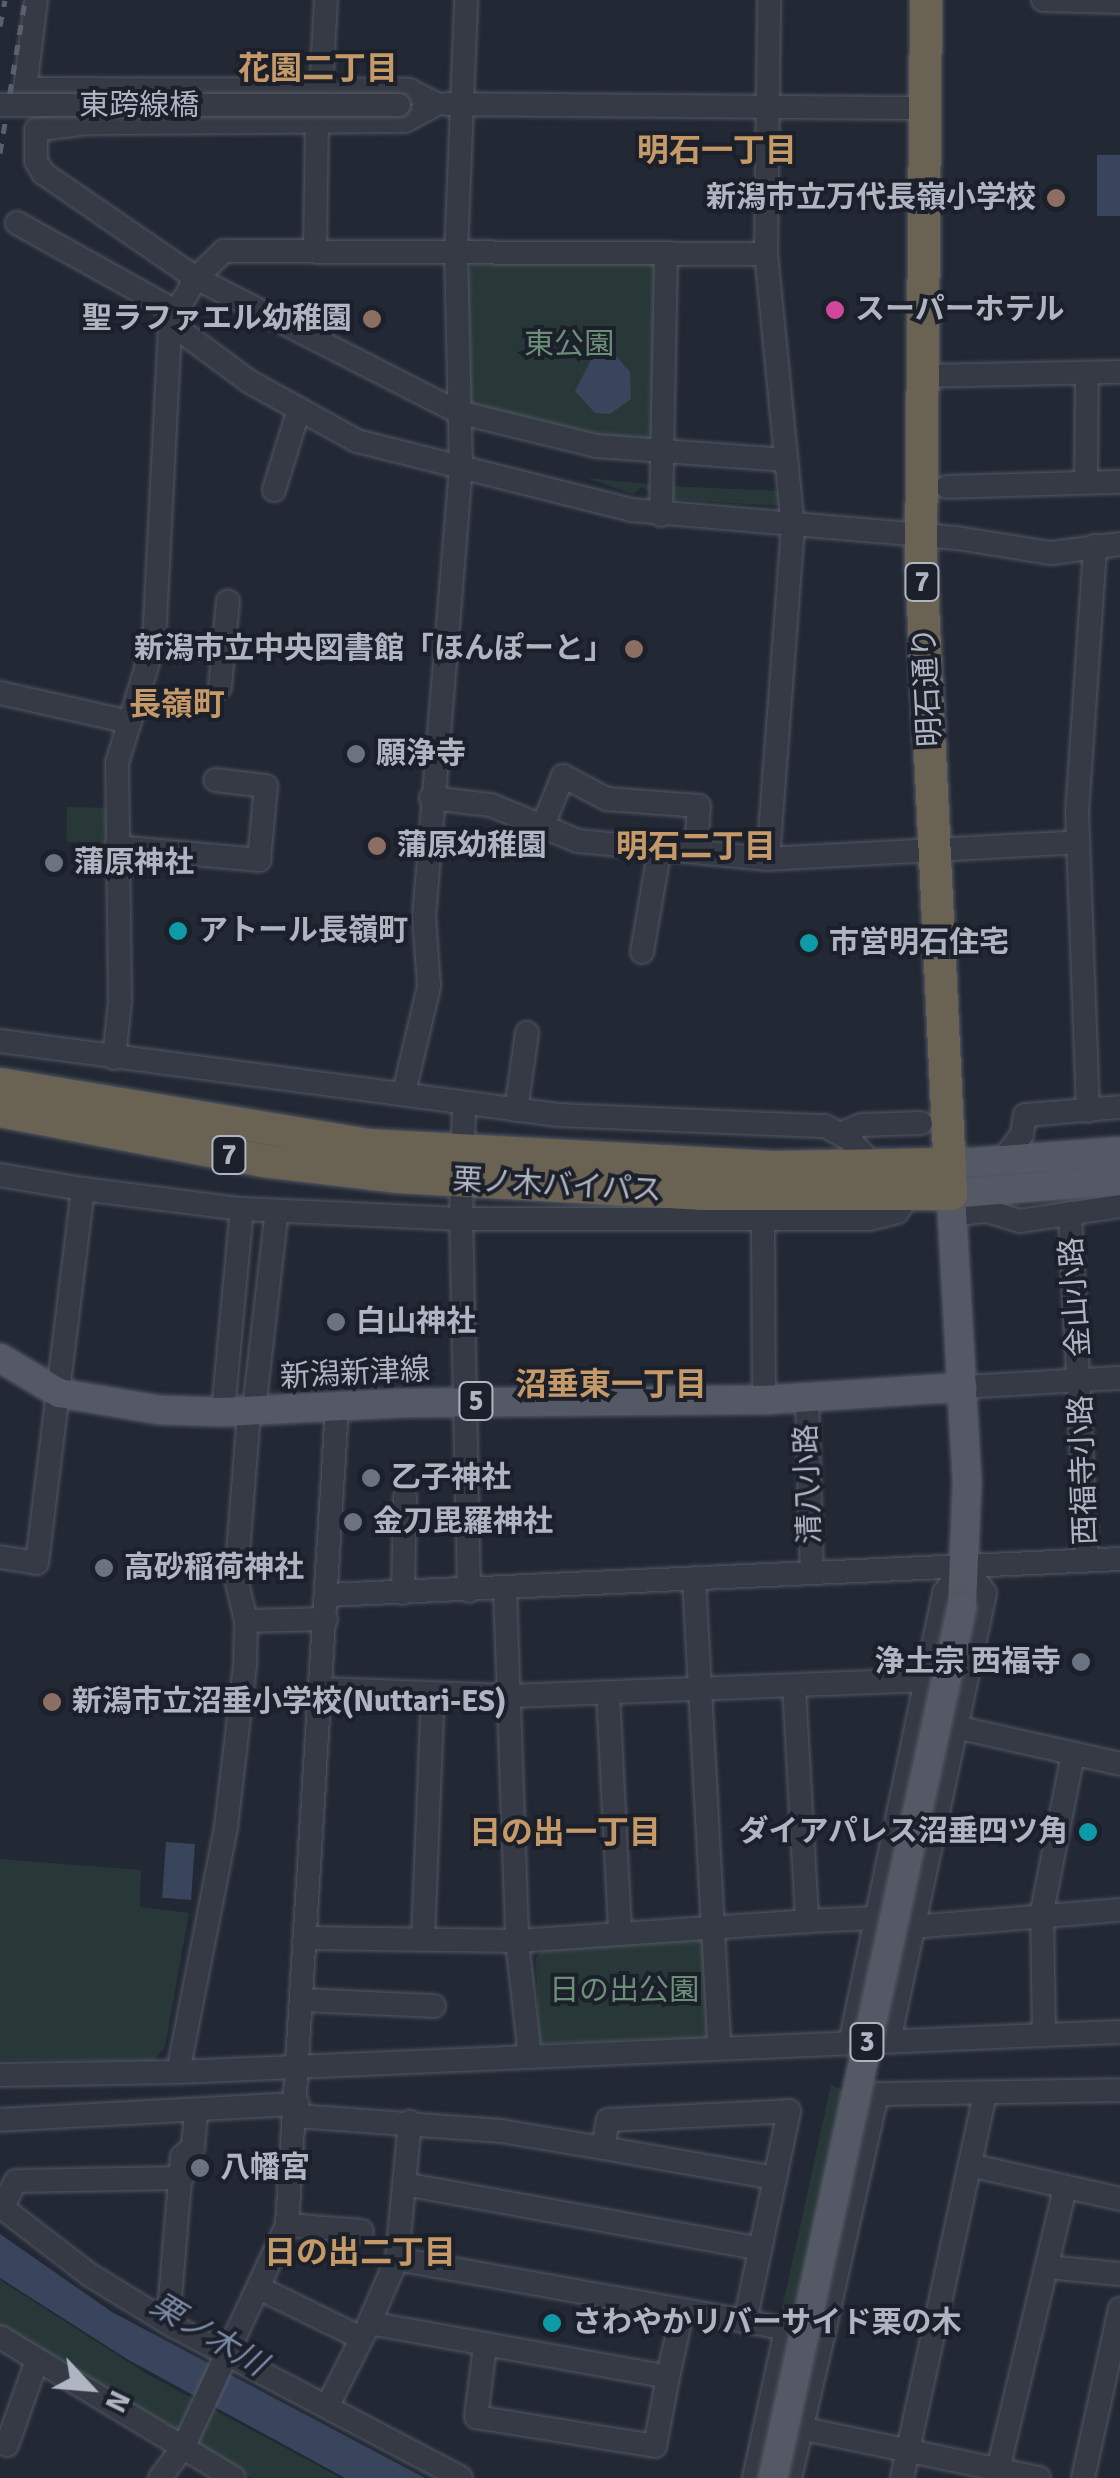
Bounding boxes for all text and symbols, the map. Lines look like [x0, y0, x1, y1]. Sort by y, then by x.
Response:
district label: 花園二丁目 [238, 50, 398, 88]
street label: 東跨線橋 [79, 88, 199, 124]
district label: 明石一丁目 [637, 132, 797, 170]
place label: 新潟市立万代長嶺小学校 [706, 180, 1036, 216]
marker: 新潟市立万代長嶺小学校 [1045, 187, 1067, 209]
place label: スーパーホテル [855, 292, 1065, 328]
marker: スーパーホテル [824, 299, 846, 321]
place label: 聖ラファエル幼稚園 [82, 301, 352, 337]
marker: 聖ラファエル幼稚園 [361, 308, 383, 330]
park label: 東公園 [524, 327, 614, 363]
road number: 7 [902, 559, 942, 605]
street label: 明石通り [907, 626, 949, 748]
place label: 新潟市立中央図書館「ほんぽーと」 [134, 631, 614, 667]
marker: 新潟市立中央図書館「ほんぽーと」 [623, 638, 645, 660]
district label: 長嶺町 [129, 686, 225, 724]
place label: 願浄寺 [376, 736, 466, 772]
marker: 願浄寺 [345, 743, 367, 765]
place label: 蒲原幼稚園 [397, 828, 547, 864]
district label: 明石二丁目 [616, 828, 776, 866]
marker: 蒲原幼稚園 [366, 835, 388, 857]
place label: 蒲原神社 [74, 845, 194, 881]
marker: 蒲原神社 [43, 852, 65, 874]
place label: アトール長嶺町 [198, 913, 408, 949]
marker: アトール長嶺町 [167, 920, 189, 942]
place label: 市営明石住宅 [829, 925, 1009, 961]
marker: 市営明石住宅 [798, 932, 820, 954]
road number: 7 [209, 1132, 249, 1178]
street label: 栗ノ木バイパス [451, 1163, 663, 1209]
street label: 金山小路 [1054, 1236, 1098, 1358]
place label: 白山神社 [356, 1304, 476, 1340]
marker: 白山神社 [325, 1311, 347, 1333]
street label: 新潟新津線 [279, 1352, 431, 1396]
district label: 沼垂東一丁目 [515, 1366, 707, 1404]
road number: 5 [456, 1378, 496, 1424]
street label: 西福寺小路 [1063, 1394, 1105, 1546]
street label: 清八小路 [789, 1423, 829, 1545]
place label: 乙子神社 [391, 1460, 511, 1496]
marker: 乙子神社 [360, 1467, 382, 1489]
place label: 金刀毘羅神社 [373, 1504, 553, 1540]
marker: 金刀毘羅神社 [342, 1511, 364, 1533]
place label: 高砂稲荷神社 [124, 1550, 304, 1586]
marker: 高砂稲荷神社 [93, 1557, 115, 1579]
place label: 浄土宗 西福寺 [874, 1644, 1061, 1680]
marker: 浄土宗 西福寺 [1070, 1651, 1092, 1673]
place label: 新潟市立沼垂小学校(Nuttari-ES) [72, 1684, 506, 1720]
marker: 新潟市立沼垂小学校(Nuttari-ES) [41, 1691, 63, 1713]
district label: 日の出一丁目 [469, 1814, 661, 1852]
place label: ダイアパレス沼垂四ツ角 [738, 1814, 1068, 1850]
marker: ダイアパレス沼垂四ツ角 [1077, 1821, 1099, 1843]
park label: 日の出公園 [549, 1973, 699, 2009]
road number: 3 [847, 2019, 887, 2065]
place label: 八幡宮 [220, 2150, 310, 2186]
marker: 八幡宮 [189, 2157, 211, 2179]
district label: 日の出二丁目 [264, 2234, 456, 2272]
water label: 栗ノ木川 [143, 2286, 273, 2384]
place label: さわやかリバーサイド栗の木 [572, 2305, 962, 2341]
marker: さわやかリバーサイド栗の木 [541, 2312, 563, 2334]
north arrow [40, 2338, 140, 2438]
text: N [97, 2385, 137, 2417]

